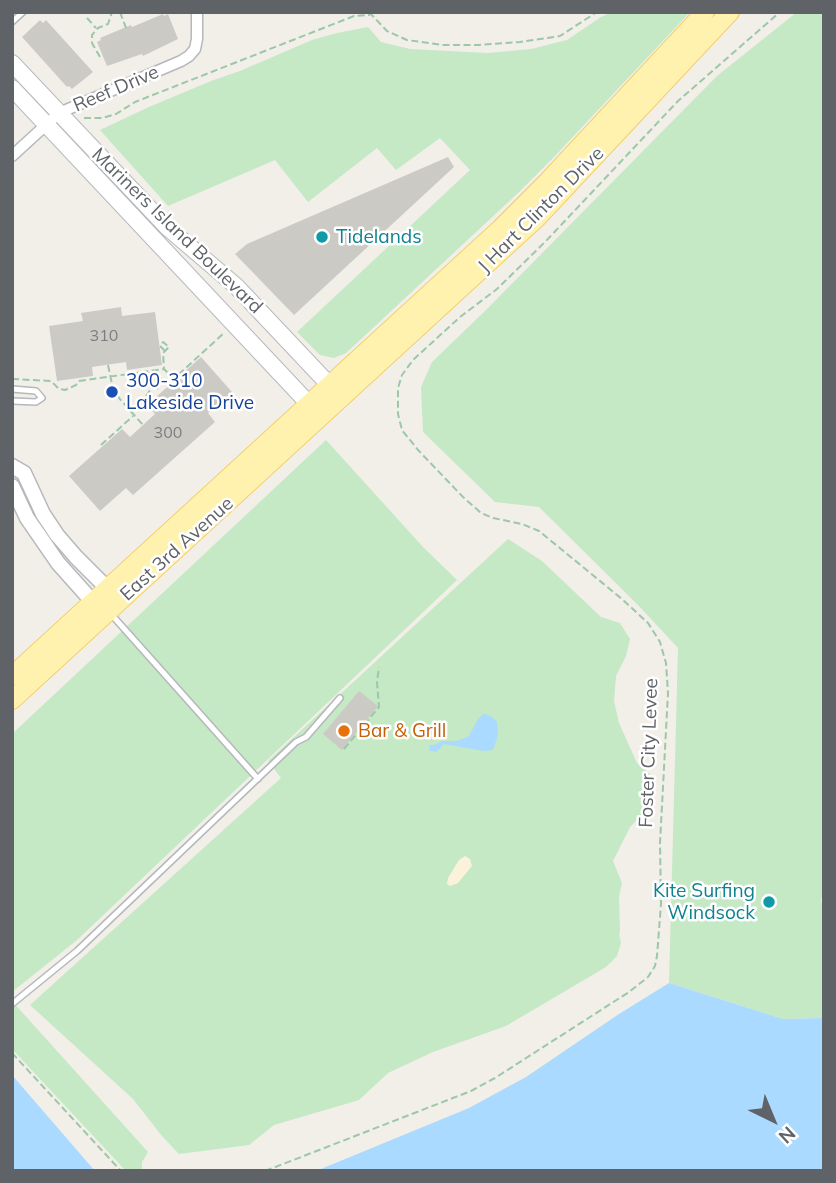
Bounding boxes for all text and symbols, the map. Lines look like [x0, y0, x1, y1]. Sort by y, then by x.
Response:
street label: Reef Drive [70, 61, 162, 117]
street label: J Hart Clinton Drive [473, 142, 609, 278]
street label: Mariners Island Boulevard [87, 143, 267, 319]
place label: Tidelands [336, 226, 422, 248]
marker: Tidelands [314, 229, 330, 245]
house number: 310 [90, 326, 118, 346]
place label: 300-310 Lakeside Drive [126, 370, 254, 414]
marker: 300-310 Lakeside Drive [104, 384, 120, 400]
house number: 300 [154, 423, 182, 443]
street label: East 3rd Avenue [116, 492, 238, 606]
street label: Foster City Levee [635, 678, 663, 828]
place label: Bar & Grill [358, 720, 446, 742]
marker: Bar & Grill [336, 723, 352, 739]
place label: Kite Surfing Windsock [653, 880, 755, 924]
marker: Kite Surfing Windsock [761, 894, 777, 910]
north arrow [738, 1085, 808, 1155]
text: N [774, 1122, 801, 1149]

